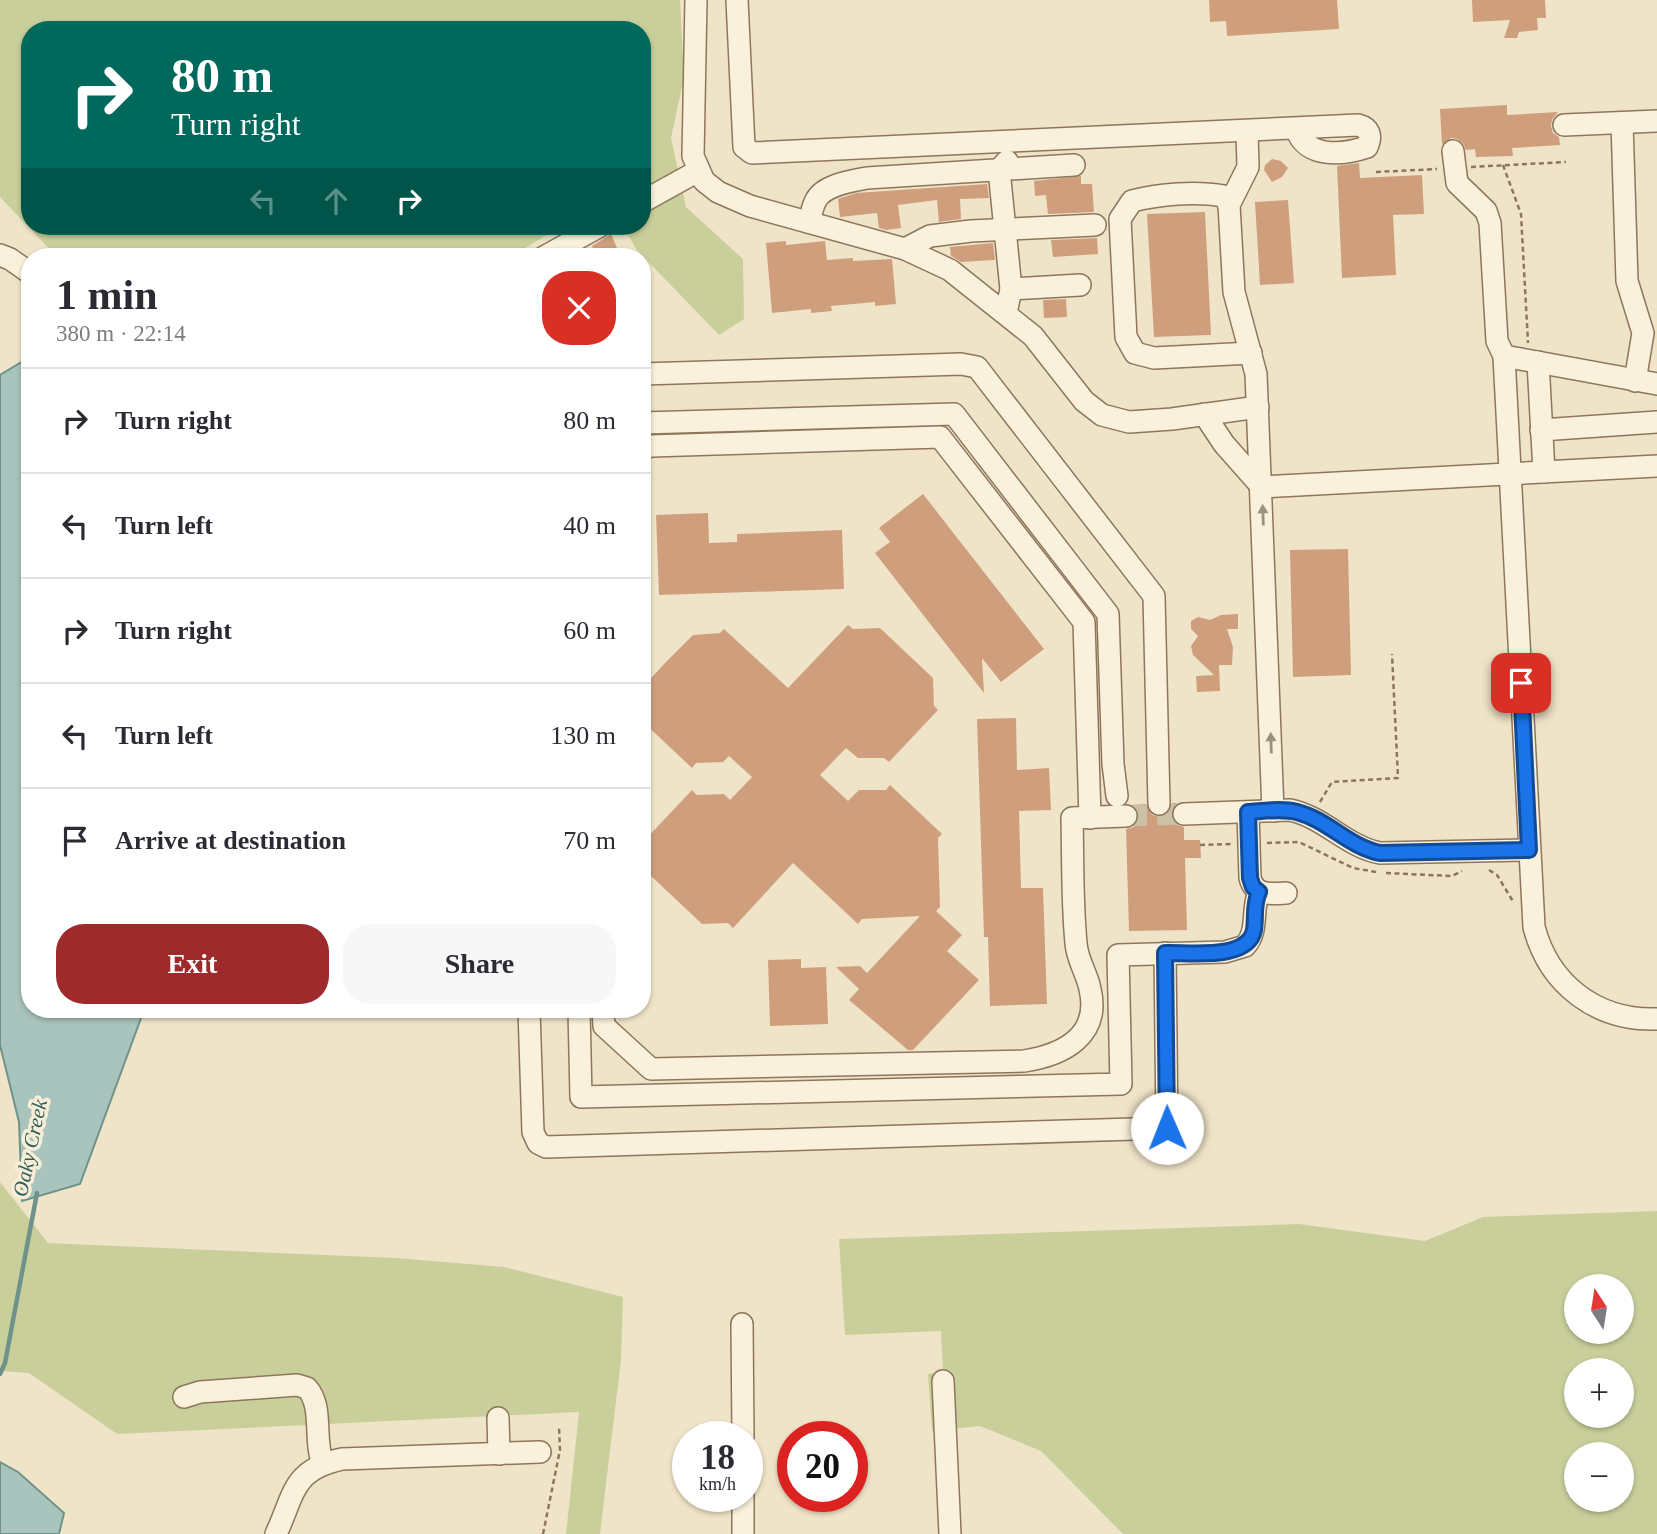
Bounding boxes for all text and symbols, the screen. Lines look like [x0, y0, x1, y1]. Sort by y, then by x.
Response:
text: 80 m [171, 48, 273, 103]
icon: right [56, 49, 147, 140]
text: Turn right [171, 106, 301, 142]
icon: left [244, 182, 282, 220]
icon: ahead [317, 182, 355, 220]
icon: right [390, 182, 428, 220]
button: close [542, 271, 616, 345]
text: 1 min [56, 272, 158, 318]
text: 380 m · 22:14 [56, 321, 186, 346]
icon: right [56, 402, 94, 440]
text: Turn right [115, 406, 232, 435]
text: 80 m [563, 406, 616, 435]
one-way arrow [1258, 504, 1269, 526]
icon: left [56, 507, 94, 545]
text: Turn left [115, 511, 213, 540]
text: 40 m [563, 511, 616, 540]
icon: right [56, 612, 94, 650]
text: Turn right [115, 616, 232, 645]
text: 60 m [563, 616, 616, 645]
pin [1491, 653, 1551, 713]
icon: arrive [1502, 664, 1540, 702]
icon: left [56, 717, 94, 755]
text: Turn left [115, 721, 213, 750]
text: 130 m [550, 721, 616, 750]
one-way arrow [1265, 731, 1276, 753]
icon: arrive [56, 822, 94, 860]
text: Arrive at destination [115, 826, 346, 855]
text: 70 m [563, 826, 616, 855]
button: Exit [56, 924, 329, 1004]
button: Share [343, 924, 616, 1004]
position arrow [1130, 1091, 1204, 1165]
water label: Oaky Creek [8, 1096, 52, 1199]
north arrow [1564, 1274, 1634, 1344]
map controls [1564, 1274, 1634, 1512]
button: + [1564, 1358, 1634, 1428]
speed limit sign: 20 [777, 1421, 868, 1512]
text: 18 [700, 1438, 735, 1477]
button: − [1564, 1442, 1634, 1512]
text: km/h [699, 1474, 736, 1494]

